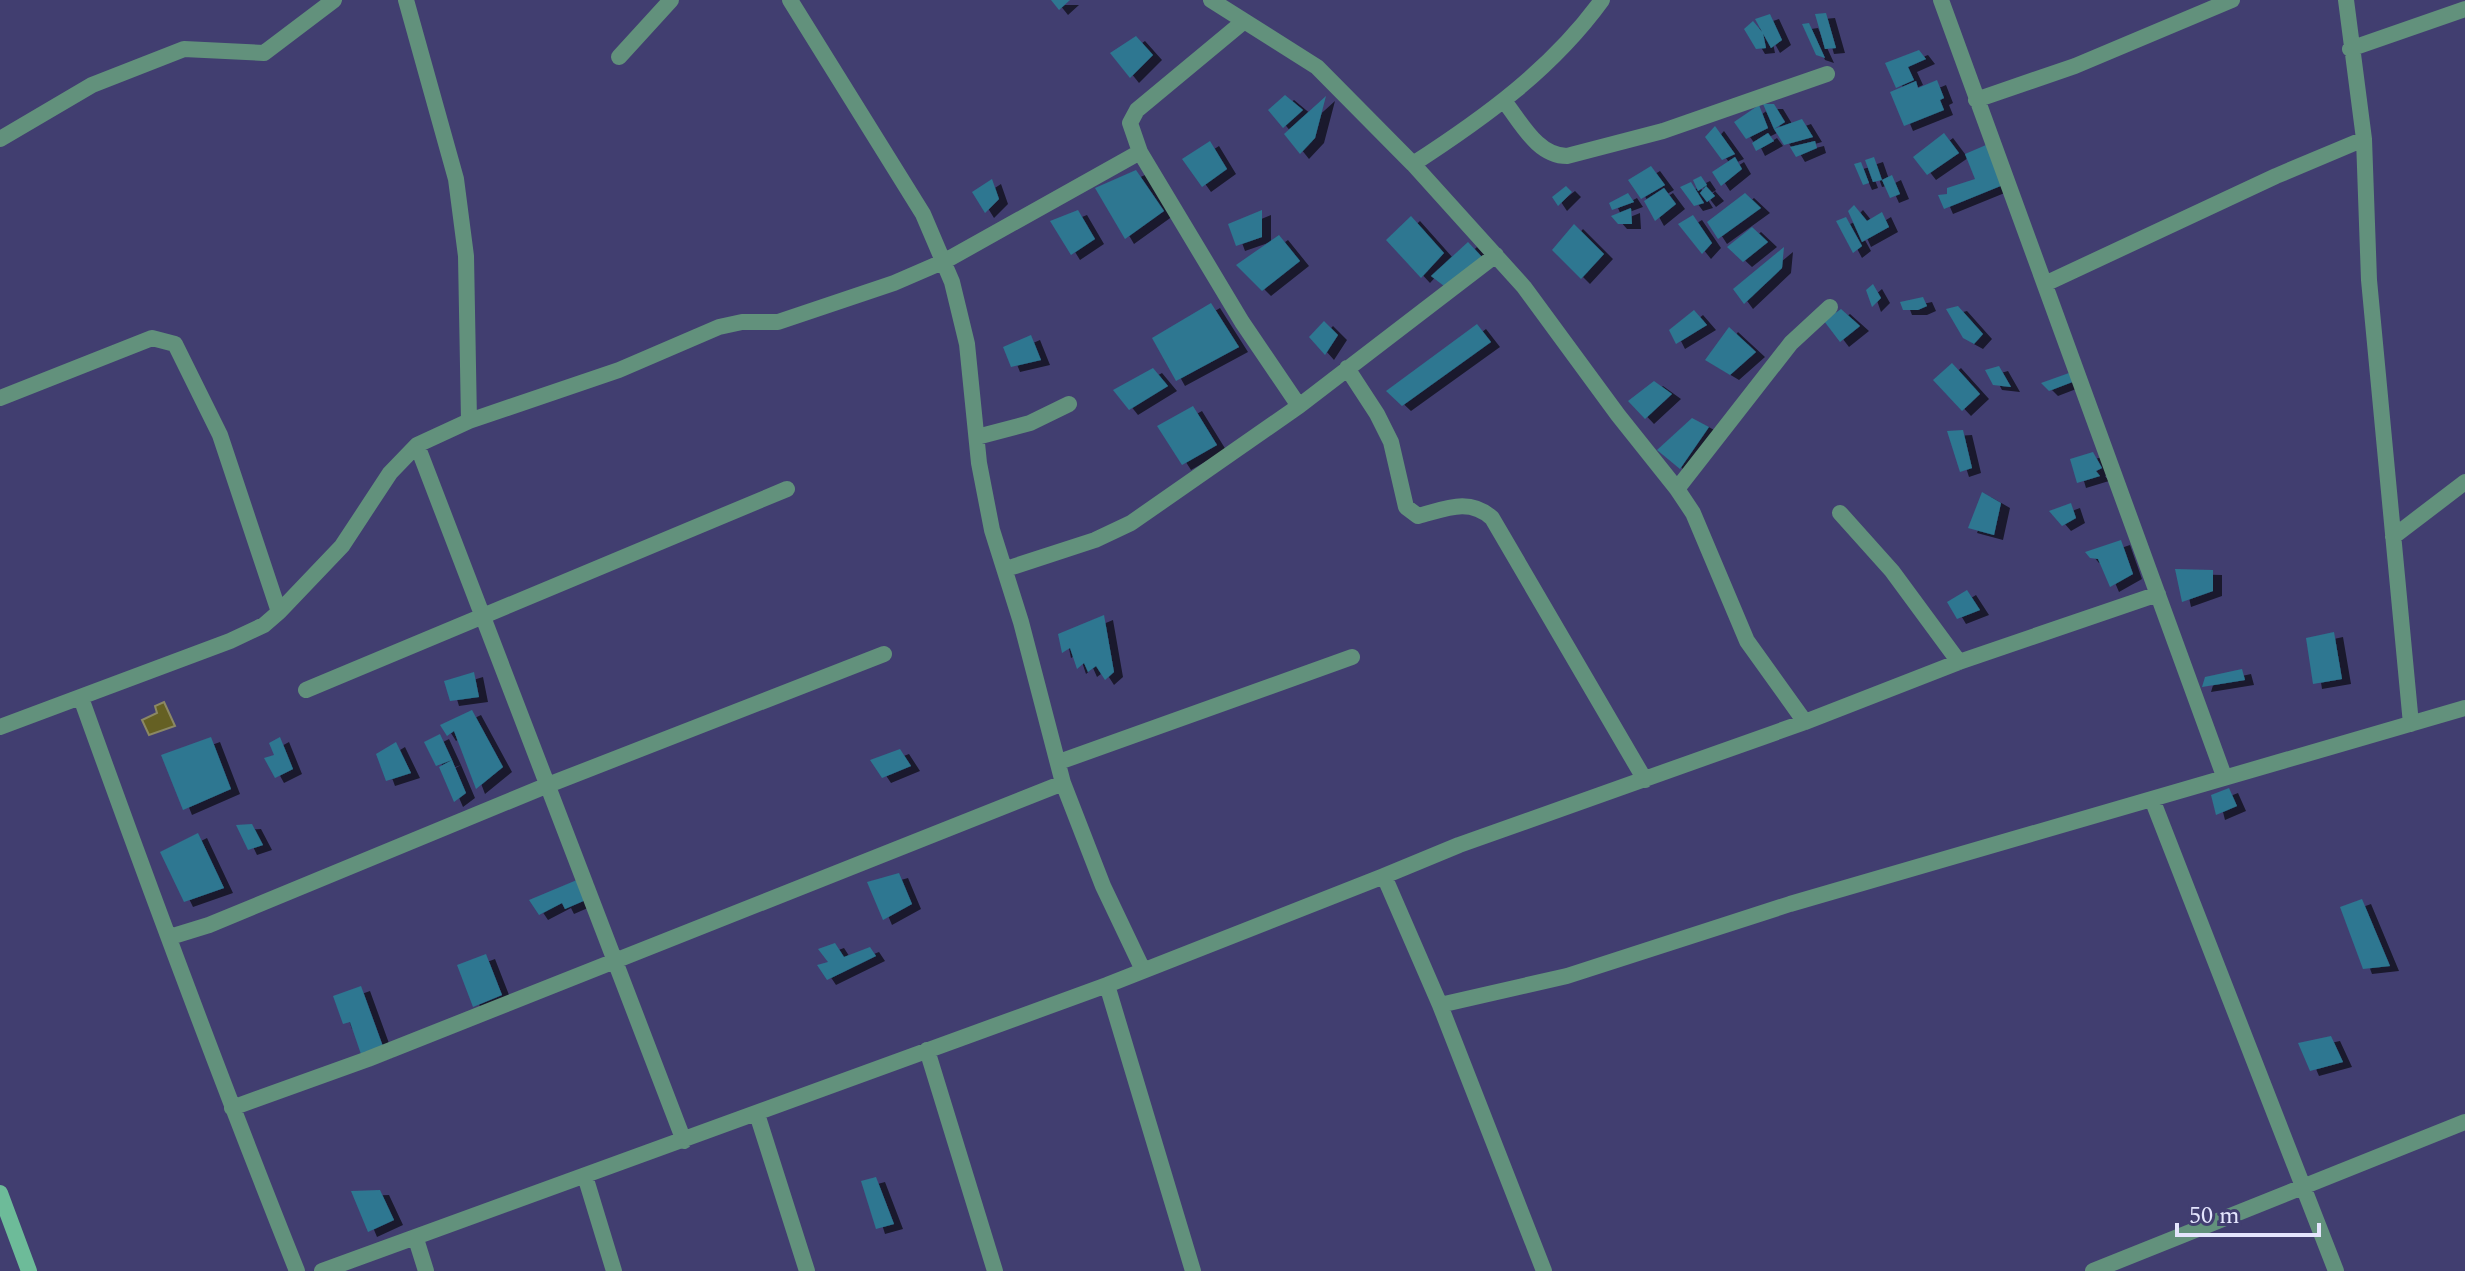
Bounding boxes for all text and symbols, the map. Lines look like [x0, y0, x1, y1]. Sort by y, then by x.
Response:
scale bar [2177, 1187, 2319, 1237]
text: 50 m [2189, 1198, 2240, 1234]

